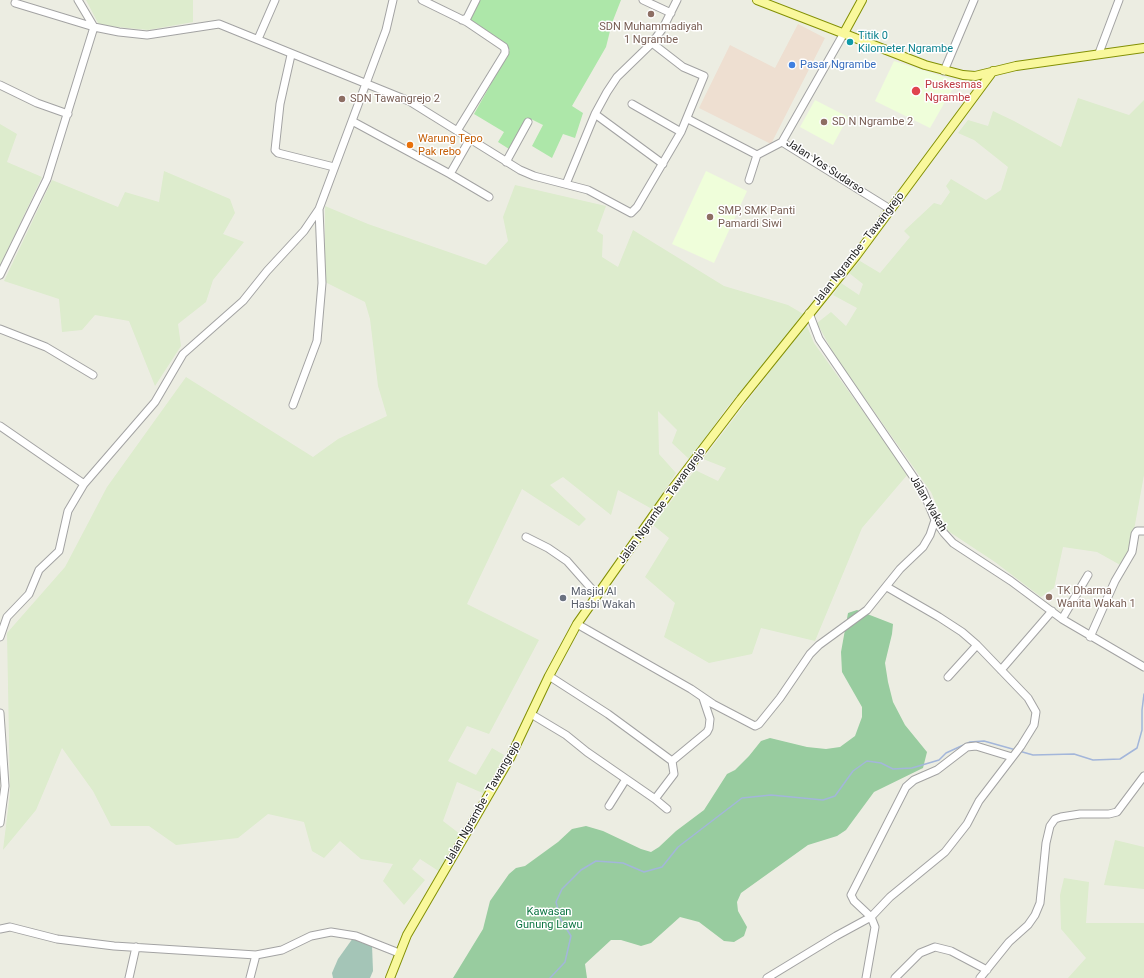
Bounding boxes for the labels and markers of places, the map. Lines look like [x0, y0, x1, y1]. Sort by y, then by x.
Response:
marker: SDN Muhammadiyah 1 Ngrambe [646, 9, 656, 19]
place label: SDN Muhammadiyah 1 Ngrambe [599, 20, 703, 46]
place label: Titik 0 Kilometer Ngrambe [858, 29, 953, 55]
marker: Titik 0 Kilometer Ngrambe [845, 37, 855, 47]
place label: Pasar Ngrambe [800, 58, 876, 72]
marker: Pasar Ngrambe [787, 60, 797, 70]
place label: Puskesmas Ngrambe [925, 78, 982, 104]
marker: Puskesmas Ngrambe [910, 85, 922, 97]
place label: SDN Tawangrejo 2 [350, 92, 440, 106]
marker: SDN Tawangrejo 2 [337, 94, 347, 104]
place label: SD N Ngrambe 2 [832, 115, 913, 129]
marker: SD N Ngrambe 2 [819, 117, 829, 127]
place label: Warung Tepo Pak rebo [418, 132, 483, 158]
marker: Warung Tepo Pak rebo [405, 140, 415, 150]
place label: SMP, SMK Panti Pamardi Siwi [718, 204, 795, 230]
marker: SMP, SMK Panti Pamardi Siwi [705, 212, 715, 222]
place label: TK Dharma Wanita Wakah 1 [1057, 584, 1136, 610]
place label: Masjid Al Hasbi Wakah [571, 585, 635, 611]
marker: TK Dharma Wanita Wakah 1 [1044, 592, 1054, 602]
marker: Masjid Al Hasbi Wakah [558, 593, 568, 603]

